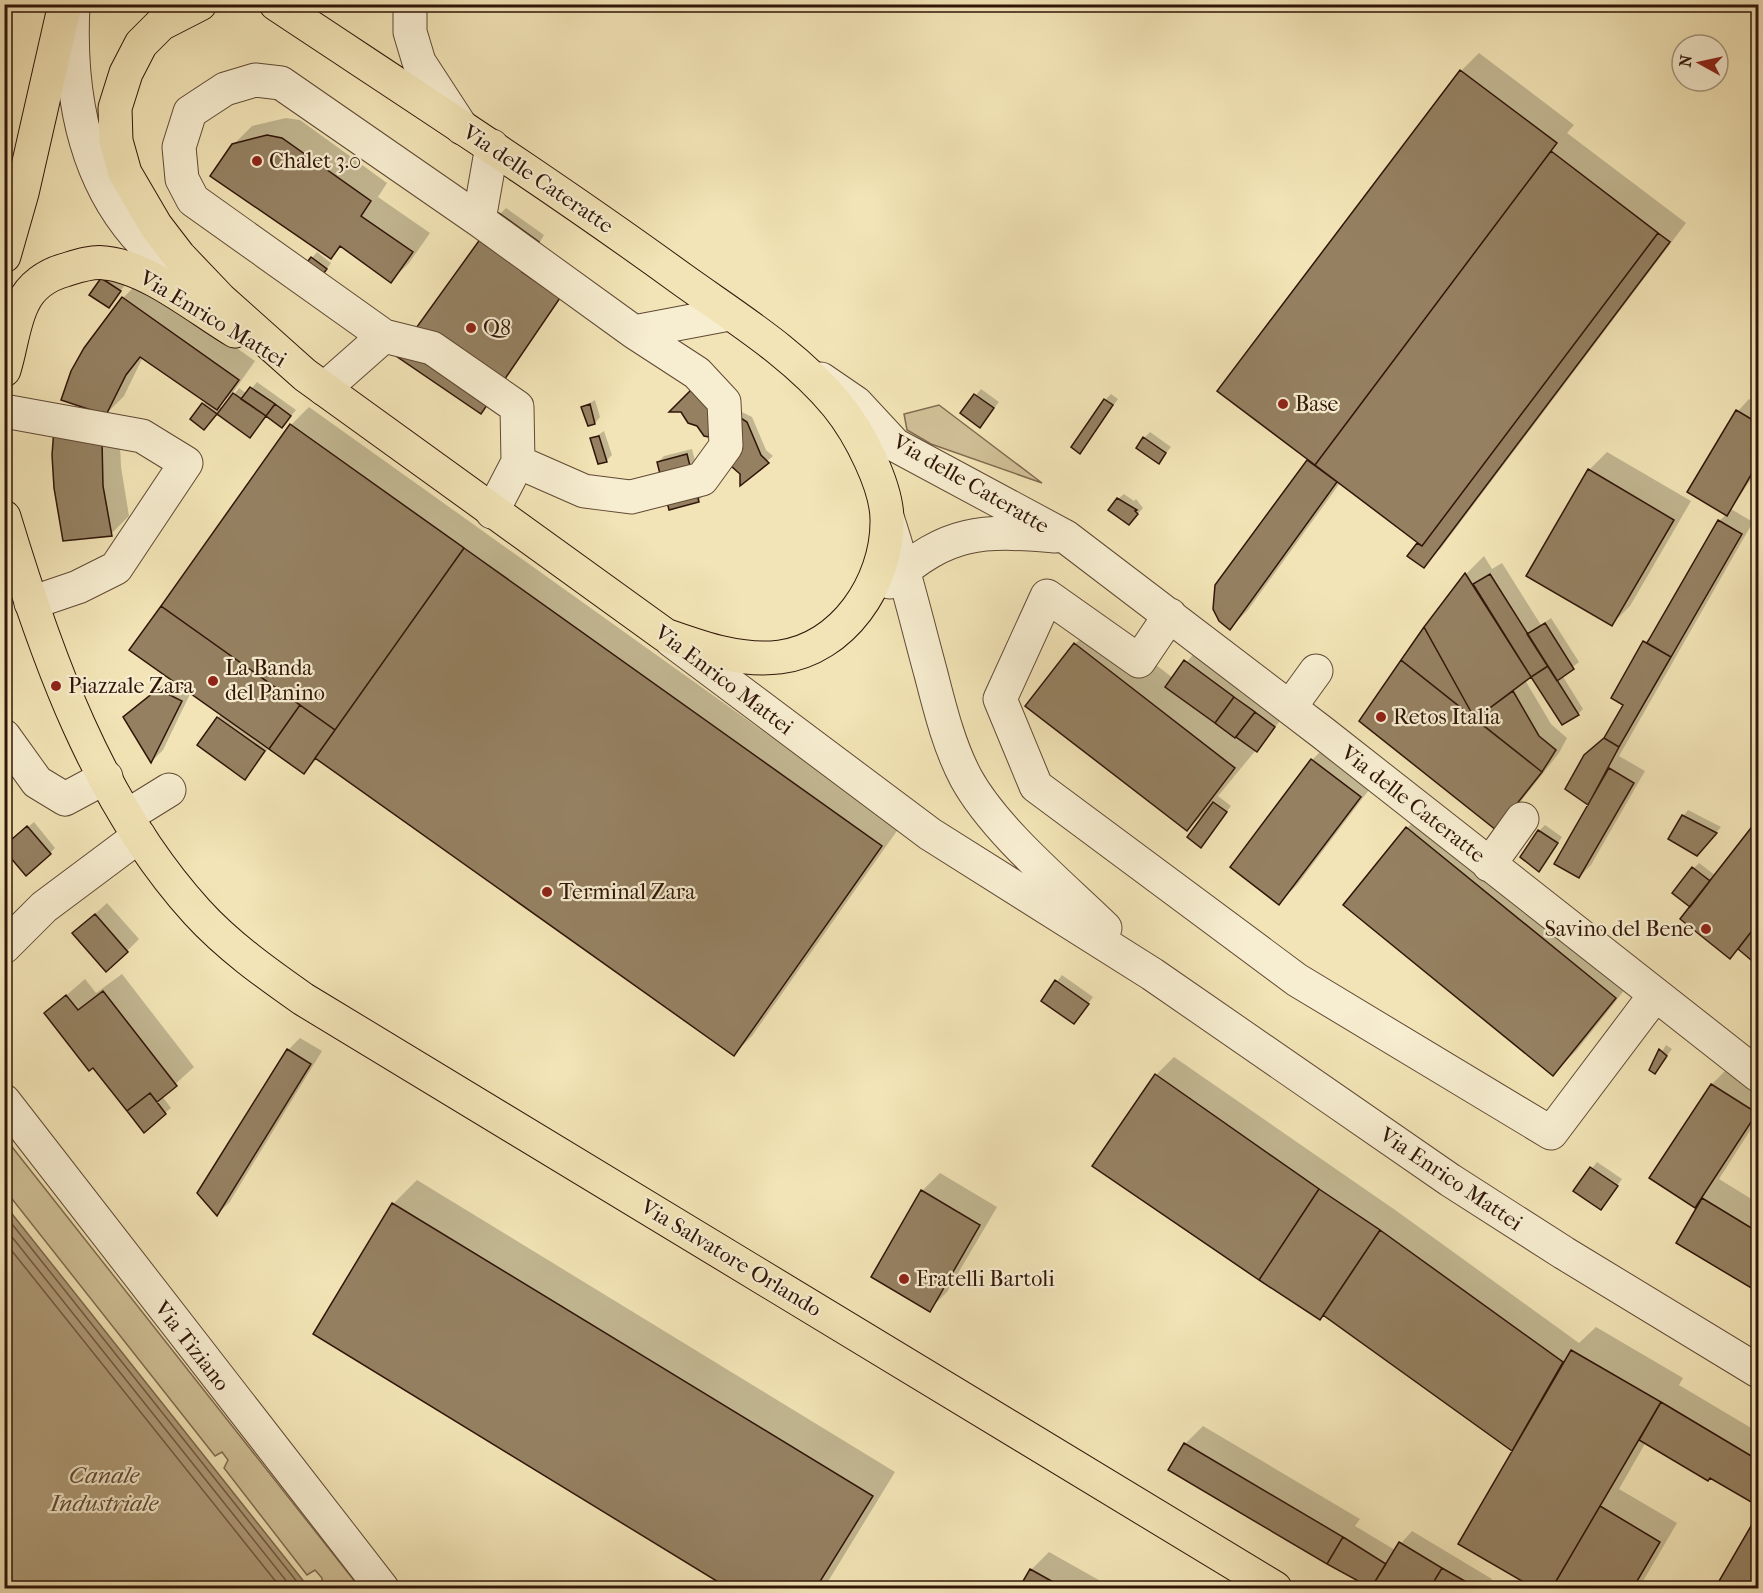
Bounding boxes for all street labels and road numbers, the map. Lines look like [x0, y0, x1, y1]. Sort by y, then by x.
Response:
street label: Via delle Cateratte [457, 118, 618, 239]
street label: Via Enrico Mattei [134, 264, 291, 373]
street label: Via delle Cateratte [887, 428, 1054, 539]
street label: Via Enrico Mattei [649, 619, 799, 741]
street label: Via delle Cateratte [1335, 739, 1490, 868]
street label: Via Enrico Mattei [1374, 1121, 1528, 1237]
street label: Via Salvatore Orlando [635, 1193, 826, 1322]
street label: Via Tiziano [148, 1295, 235, 1396]

